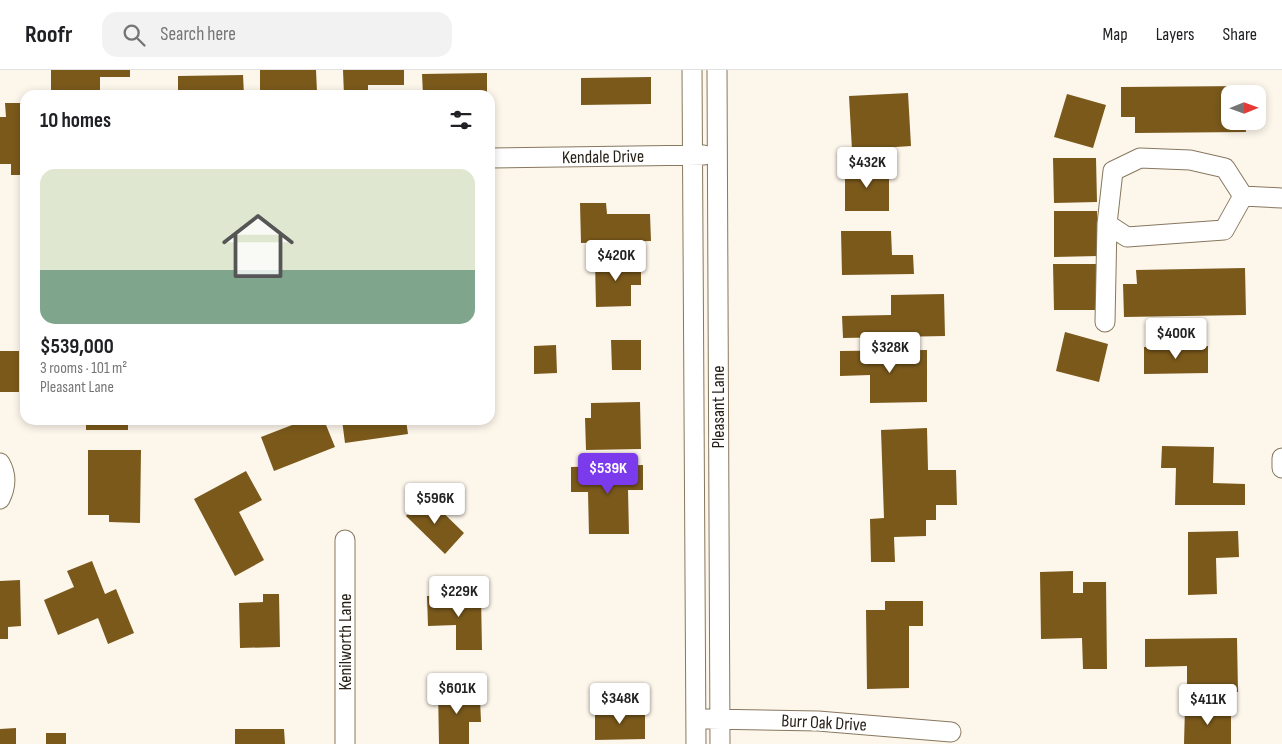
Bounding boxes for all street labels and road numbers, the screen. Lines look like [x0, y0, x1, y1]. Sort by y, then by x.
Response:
street label: Kendale Drive [562, 146, 644, 168]
street label: Pleasant Lane [708, 365, 729, 449]
street label: Kenilworth Lane [335, 594, 356, 690]
street label: Burr Oak Drive [781, 710, 867, 736]

